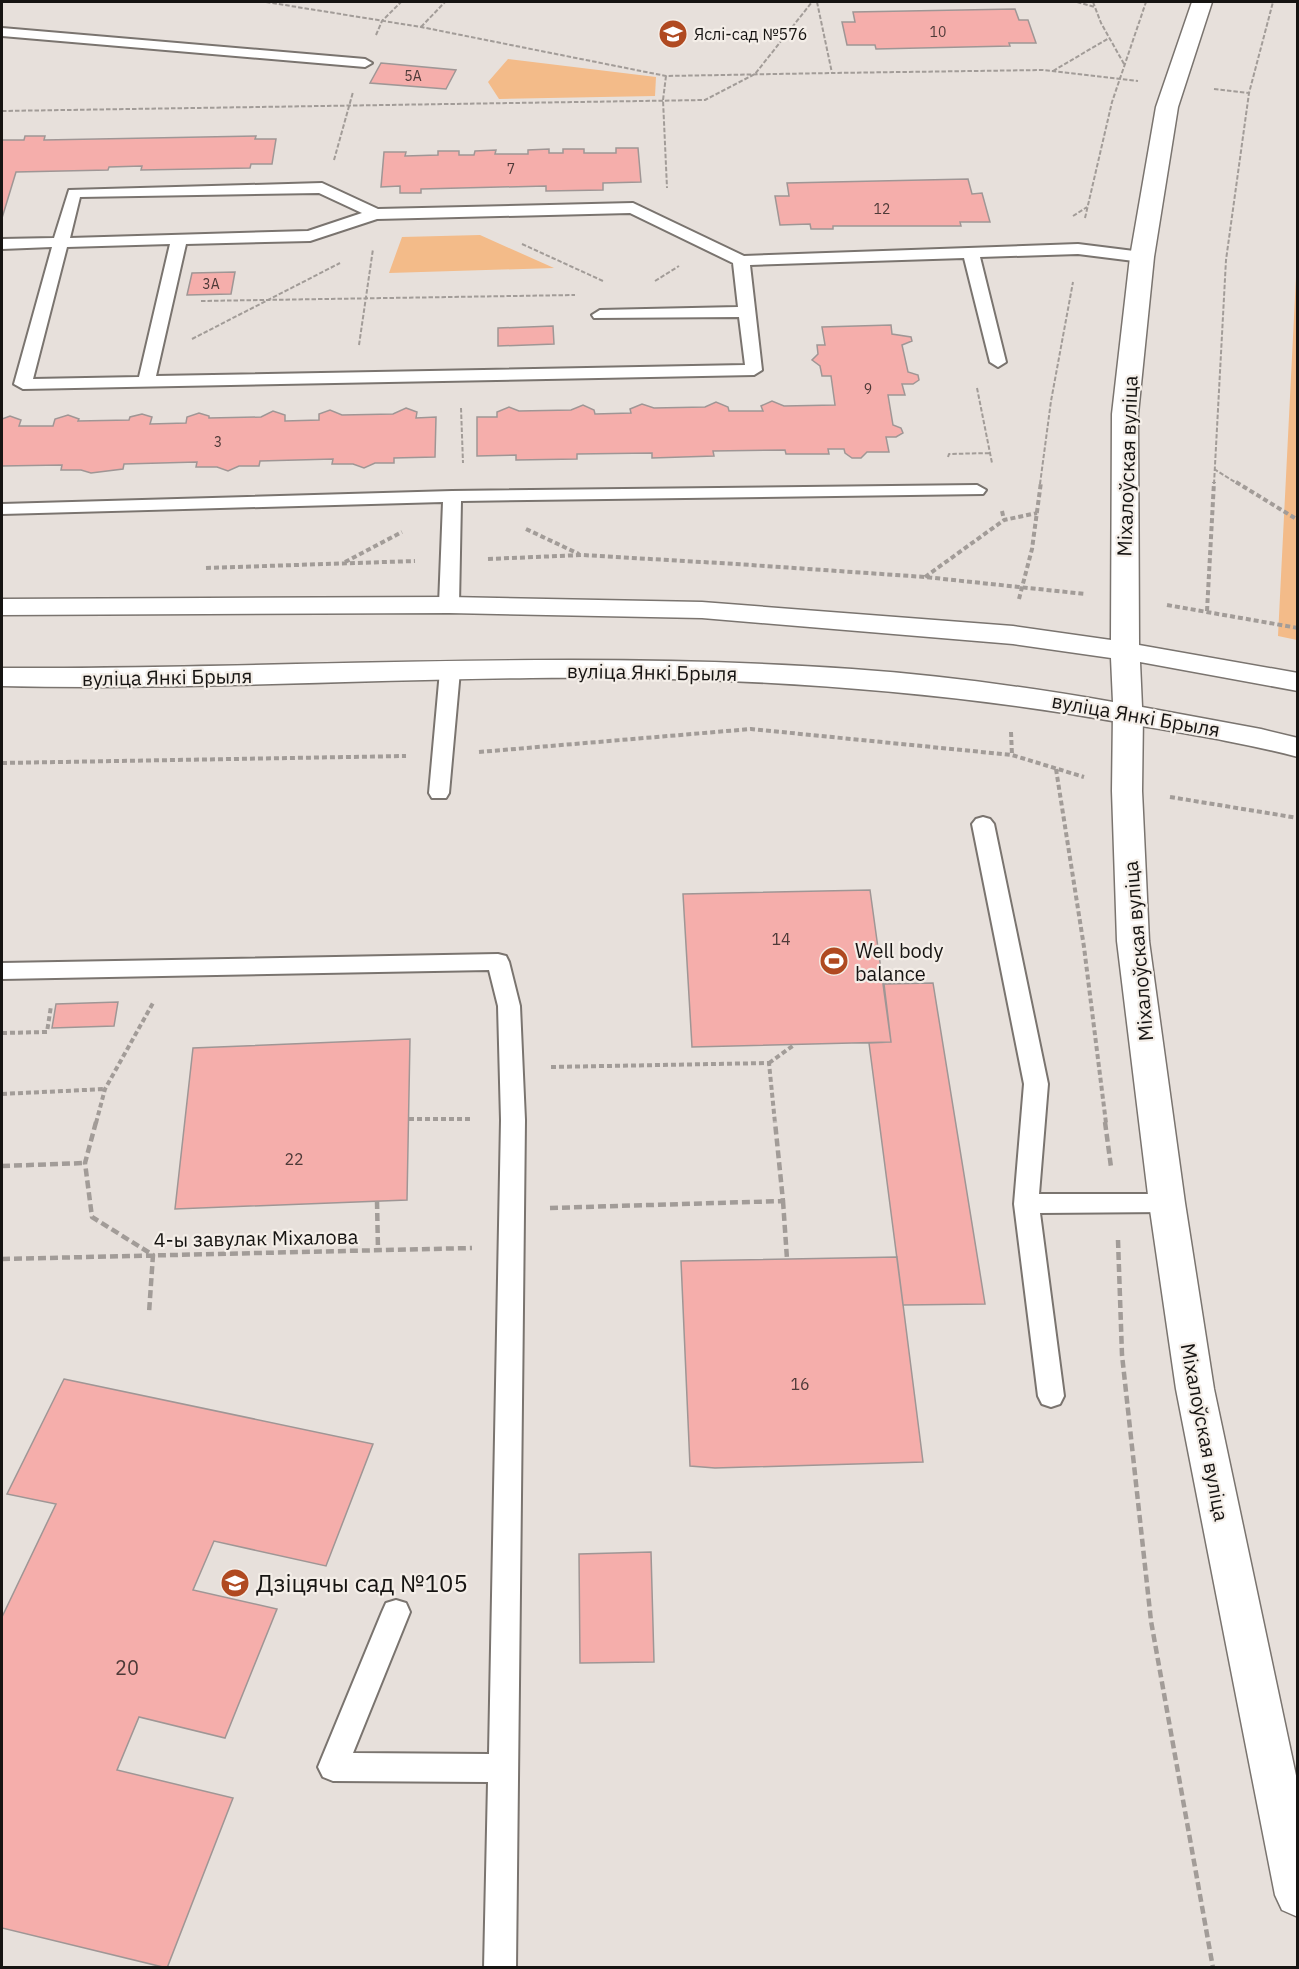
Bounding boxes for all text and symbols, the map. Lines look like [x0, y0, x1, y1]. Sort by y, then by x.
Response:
school or university icon: Яслі-сад №576 [657, 18, 689, 50]
house number: 10 [930, 23, 946, 41]
place label: Яслі-сад №576 [694, 24, 807, 44]
house number: 5А [404, 67, 422, 85]
house number: 7 [507, 160, 515, 178]
house number: 12 [874, 200, 890, 218]
house number: 3А [202, 275, 220, 293]
street label: Міхалоўская вуліца [1110, 375, 1144, 557]
house number: 9 [864, 380, 872, 398]
house number: 3 [214, 433, 222, 451]
street label: вуліца Янкі Брыля [567, 657, 737, 687]
street label: вуліца Янкі Брыля [82, 662, 252, 692]
street label: вуліца Янкі Брыля [1050, 687, 1222, 743]
street label: Міхалоўская вуліца [1117, 859, 1159, 1042]
house number: 14 [771, 929, 791, 949]
place label: Well body balance [855, 937, 943, 987]
sports icon: Well body balance [818, 945, 850, 977]
house number: 22 [284, 1149, 304, 1169]
street label: 4-ы завулак Міхалова [153, 1223, 359, 1253]
street label: Міхалоўская вуліца [1174, 1341, 1236, 1524]
house number: 16 [790, 1374, 810, 1394]
school or university icon: Дзіцячы сад №105 [219, 1567, 251, 1599]
place label: Дзіцячы сад №105 [256, 1567, 468, 1599]
house number: 20 [115, 1654, 139, 1681]

